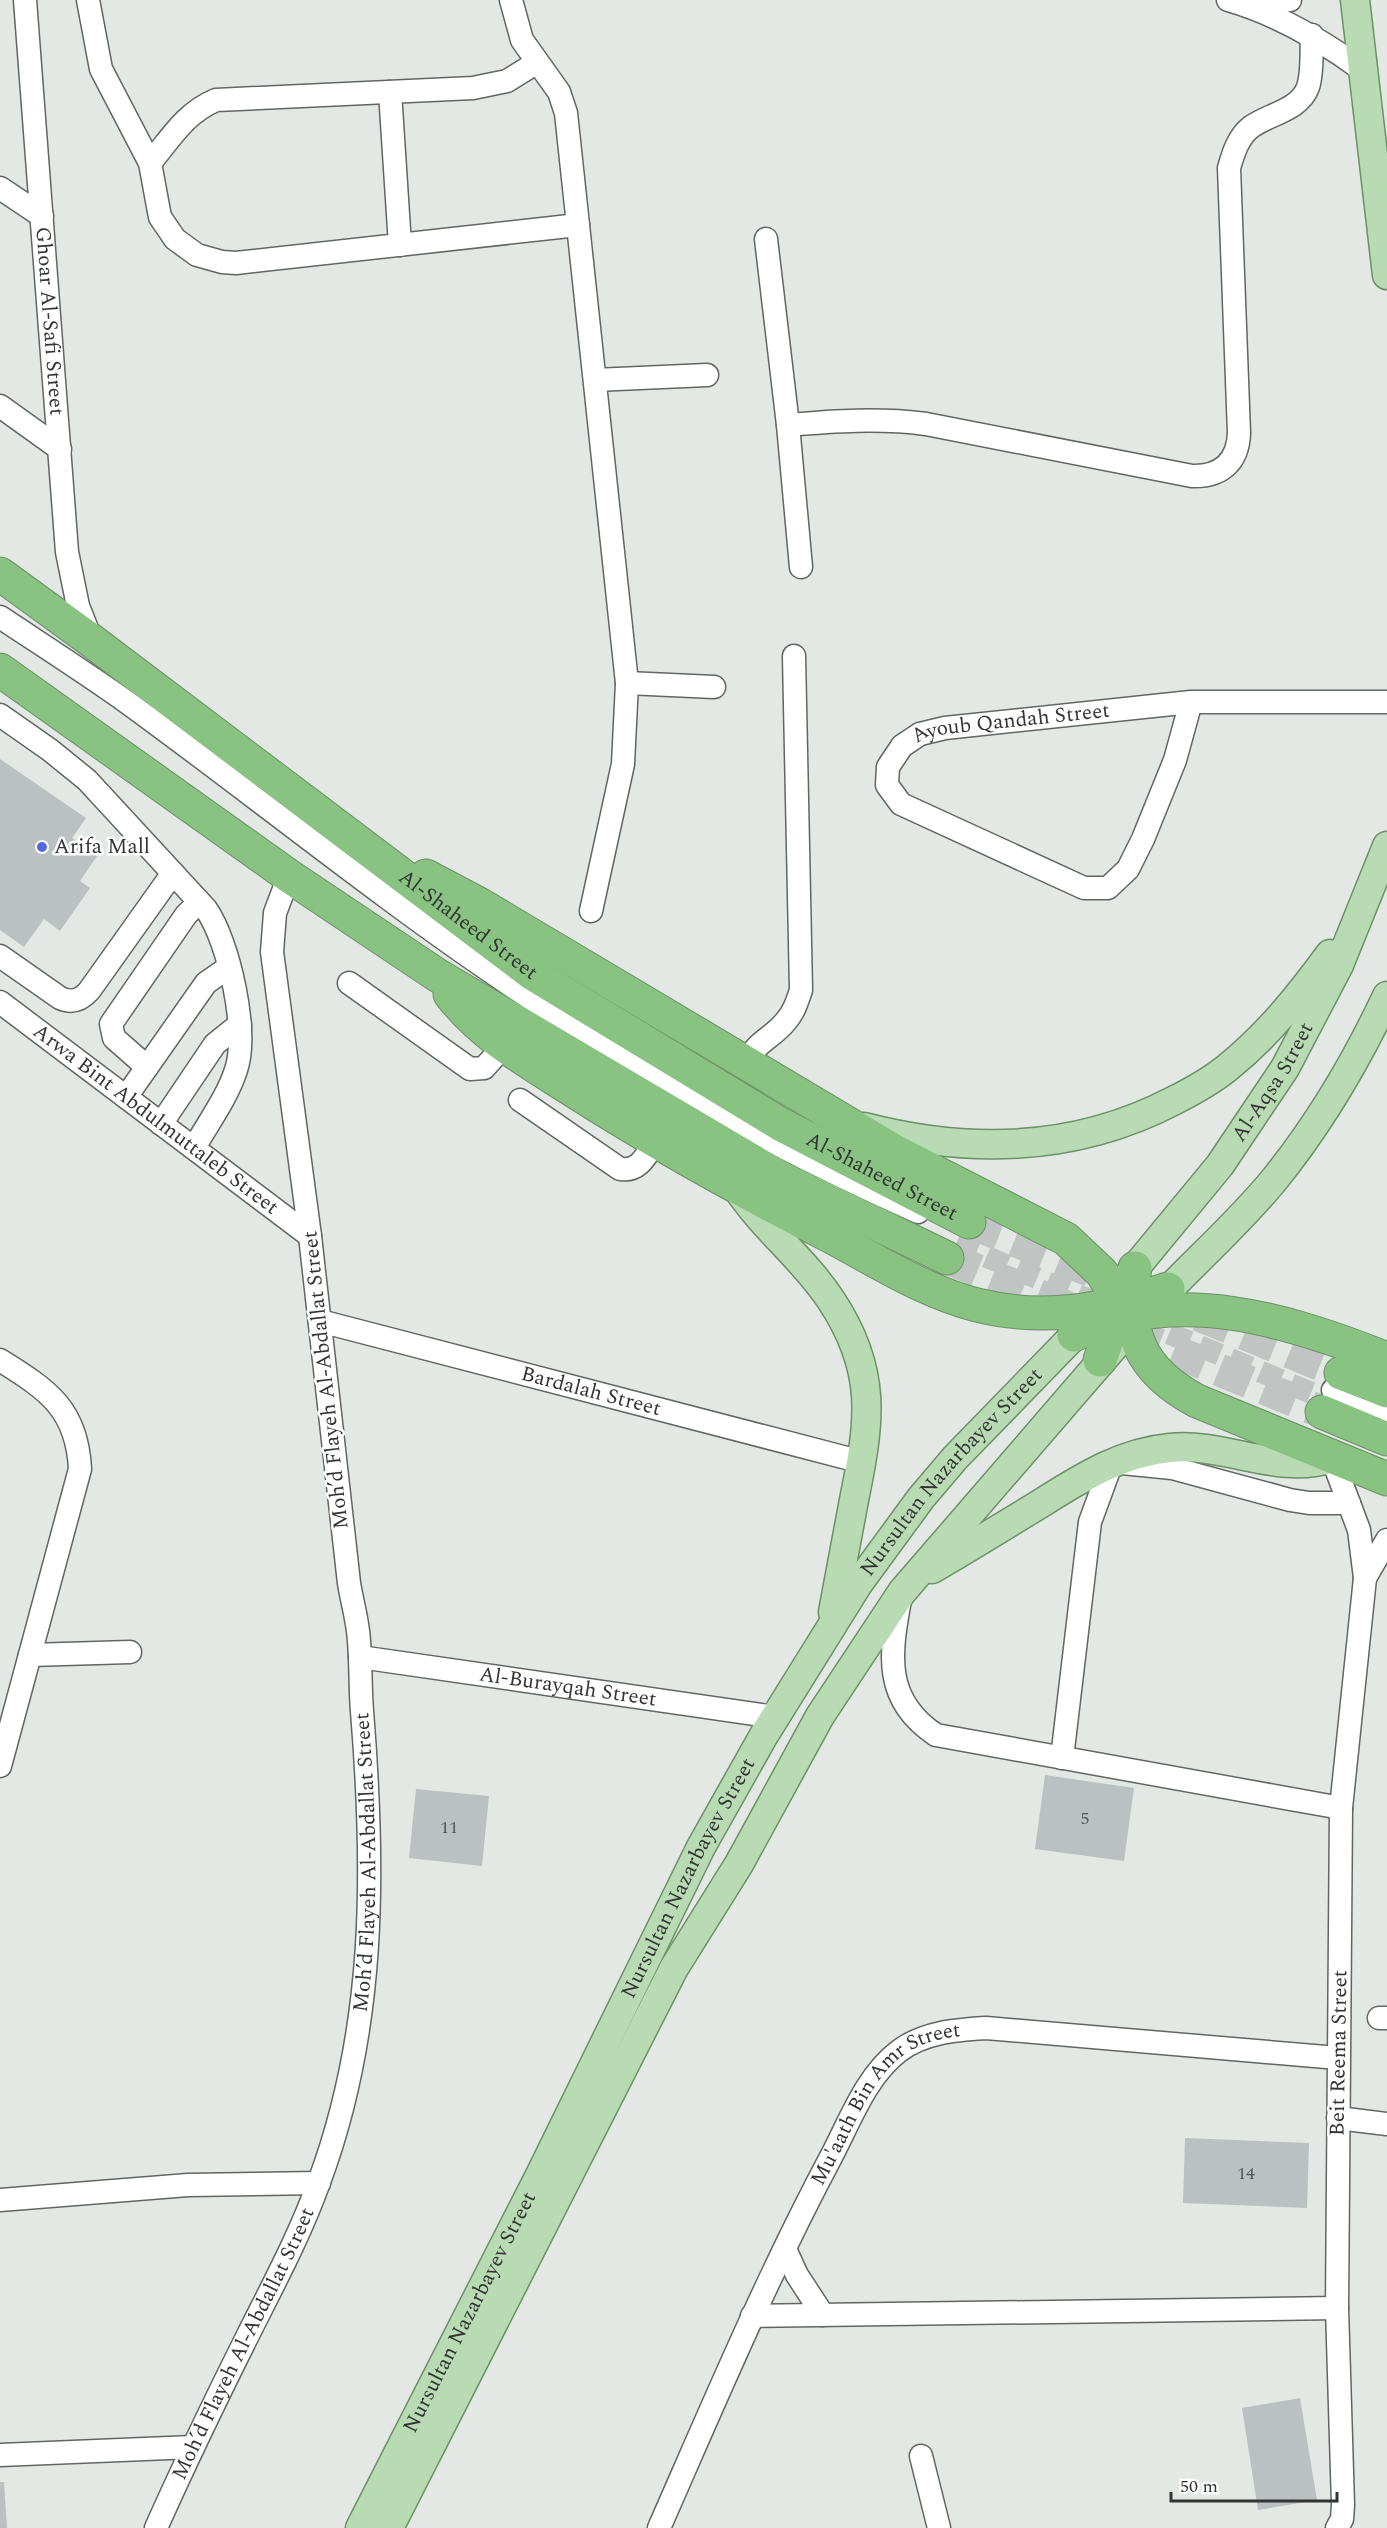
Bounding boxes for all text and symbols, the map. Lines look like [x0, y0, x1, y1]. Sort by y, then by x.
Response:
street label: Ghoar Al-Safi Street [26, 226, 73, 417]
street label: Ayoub Qandah Street [904, 695, 1111, 752]
place label: Arifa Mall [54, 831, 150, 863]
marker: Arifa Mall [35, 840, 49, 854]
street label: Al-Shaheed Street [391, 862, 545, 988]
street label: Arwa Bint Abdulmuttaleb Street [26, 1016, 285, 1223]
street label: Al-Aqsa Street [1224, 1017, 1322, 1149]
street label: Al-Shaheed Street [800, 1124, 964, 1230]
street label: Moh’d Flayeh Al-Abdallat Street [294, 1229, 358, 1531]
street label: Bardalah Street [518, 1358, 664, 1425]
street label: Nursultan Nazarbayev Street [852, 1360, 1050, 1584]
street label: Al-Burayqah Street [477, 1658, 658, 1716]
street label: Moh’d Flayeh Al-Abdallat Street [345, 1711, 385, 2014]
street label: Nursultan Nazarbayev Street [613, 1752, 764, 2004]
house number: 5 [1081, 1805, 1090, 1832]
house number: 11 [440, 1814, 458, 1841]
street label: Beit Reema Street [1322, 1970, 1356, 2136]
street label: Mu'aath Bin Amr Street [803, 2014, 962, 2191]
house number: 14 [1237, 2160, 1255, 2187]
street label: Nursultan Nazarbayev Street [395, 2186, 545, 2439]
street label: Moh’d Flayeh Al-Abdallat Street [164, 2203, 323, 2486]
scale bar [1171, 2465, 1338, 2503]
text: 50 m [1180, 2473, 1218, 2500]

